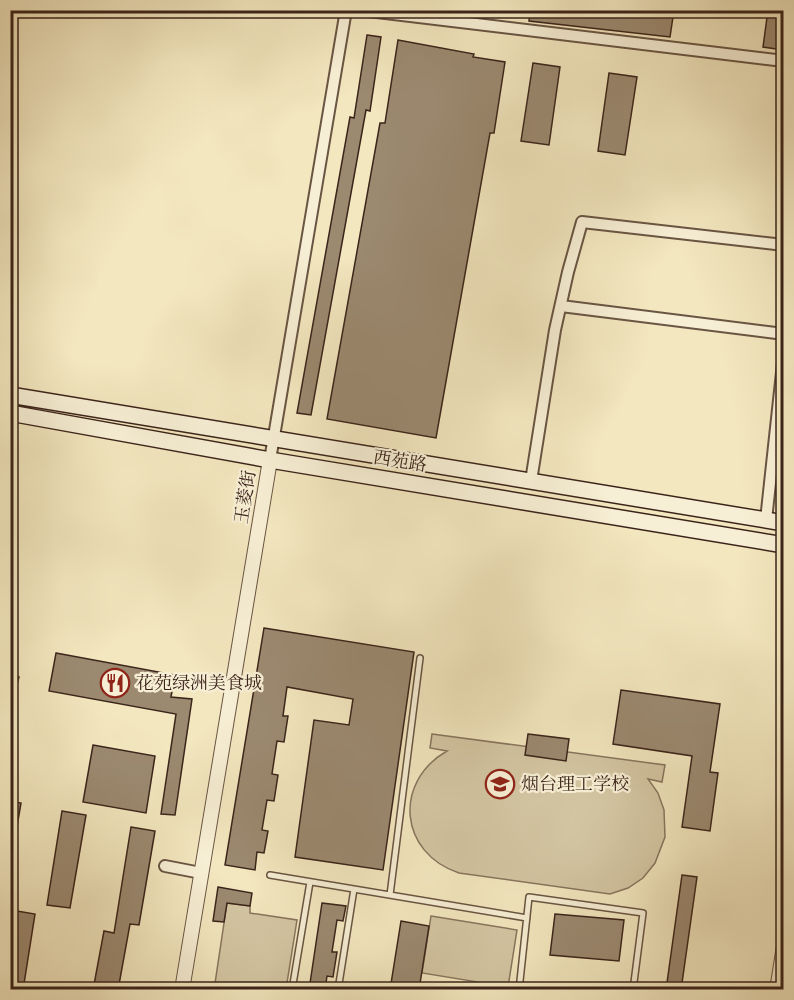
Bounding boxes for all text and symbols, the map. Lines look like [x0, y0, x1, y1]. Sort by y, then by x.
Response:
street label: 西苑路 [371, 445, 429, 477]
street label: 玉菱街 [229, 468, 261, 526]
restaurant icon: 花苑绿洲美食城 [99, 667, 131, 699]
place label: 花苑绿洲美食城 [136, 671, 262, 695]
school or university icon: 烟台理工学校 [484, 768, 516, 800]
place label: 烟台理工学校 [521, 772, 629, 796]

